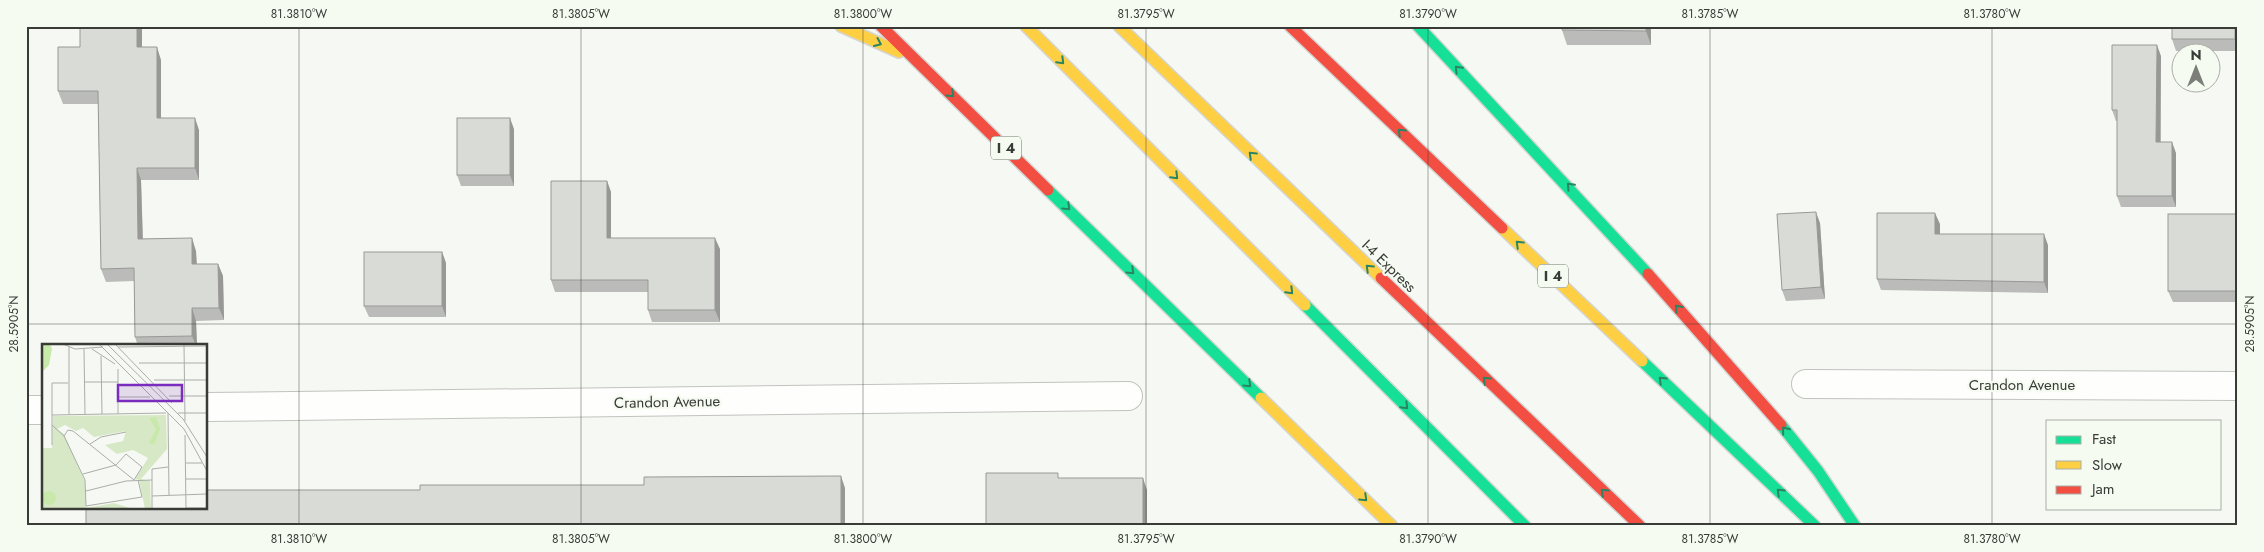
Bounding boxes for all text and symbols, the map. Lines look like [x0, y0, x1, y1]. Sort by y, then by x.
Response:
text: 81.3810°W [271, 5, 327, 23]
text: 81.3805°W [552, 5, 610, 23]
text: 81.3800°W [834, 5, 892, 23]
text: 81.3795°W [1117, 5, 1175, 23]
text: 81.3790°W [1399, 5, 1457, 23]
text: 81.3785°W [1682, 5, 1738, 23]
text: 81.3780°W [1963, 5, 2021, 23]
one-way arrow [873, 36, 882, 47]
north arrow [2172, 42, 2222, 92]
text: N [2190, 45, 2202, 65]
one-way arrow [1055, 55, 1064, 64]
one-way arrow [1455, 65, 1464, 74]
one-way arrow [945, 88, 954, 97]
one-way arrow [1398, 129, 1407, 138]
road number: I 4 [991, 136, 1021, 160]
one-way arrow [1248, 152, 1257, 161]
one-way arrow [1169, 170, 1178, 179]
one-way arrow [1567, 183, 1576, 192]
one-way arrow [1061, 202, 1070, 211]
street label: I-4 Express [1357, 235, 1421, 297]
one-way arrow [1516, 241, 1525, 250]
road number: I 4 [1538, 264, 1568, 288]
one-way arrow [1126, 265, 1135, 274]
one-way arrow [1366, 265, 1375, 274]
one-way arrow [1284, 285, 1293, 294]
text: 28.5905°N [5, 295, 23, 353]
text: 28.5905°N [2241, 295, 2259, 353]
one-way arrow [1675, 304, 1684, 313]
inset map [42, 344, 208, 510]
street label: Crandon Avenue [1969, 374, 2075, 396]
one-way arrow [1483, 377, 1492, 386]
one-way arrow [1659, 377, 1668, 386]
one-way arrow [1242, 378, 1251, 387]
street label: Crandon Avenue [614, 390, 721, 414]
one-way arrow [1399, 400, 1408, 409]
legend [2046, 420, 2222, 510]
one-way arrow [1781, 427, 1790, 436]
text: Fast [2092, 428, 2116, 450]
text: Slow [2092, 454, 2123, 476]
text: Jam [2090, 478, 2115, 500]
one-way arrow [1601, 489, 1610, 498]
one-way arrow [1777, 489, 1786, 498]
one-way arrow [1358, 492, 1367, 501]
text: 81.3810°W [271, 530, 327, 548]
text: 81.3805°W [552, 530, 610, 548]
text: 81.3800°W [834, 530, 892, 548]
text: 81.3795°W [1117, 530, 1175, 548]
text: 81.3790°W [1399, 530, 1457, 548]
text: 81.3785°W [1682, 530, 1738, 548]
text: 81.3780°W [1963, 530, 2021, 548]

